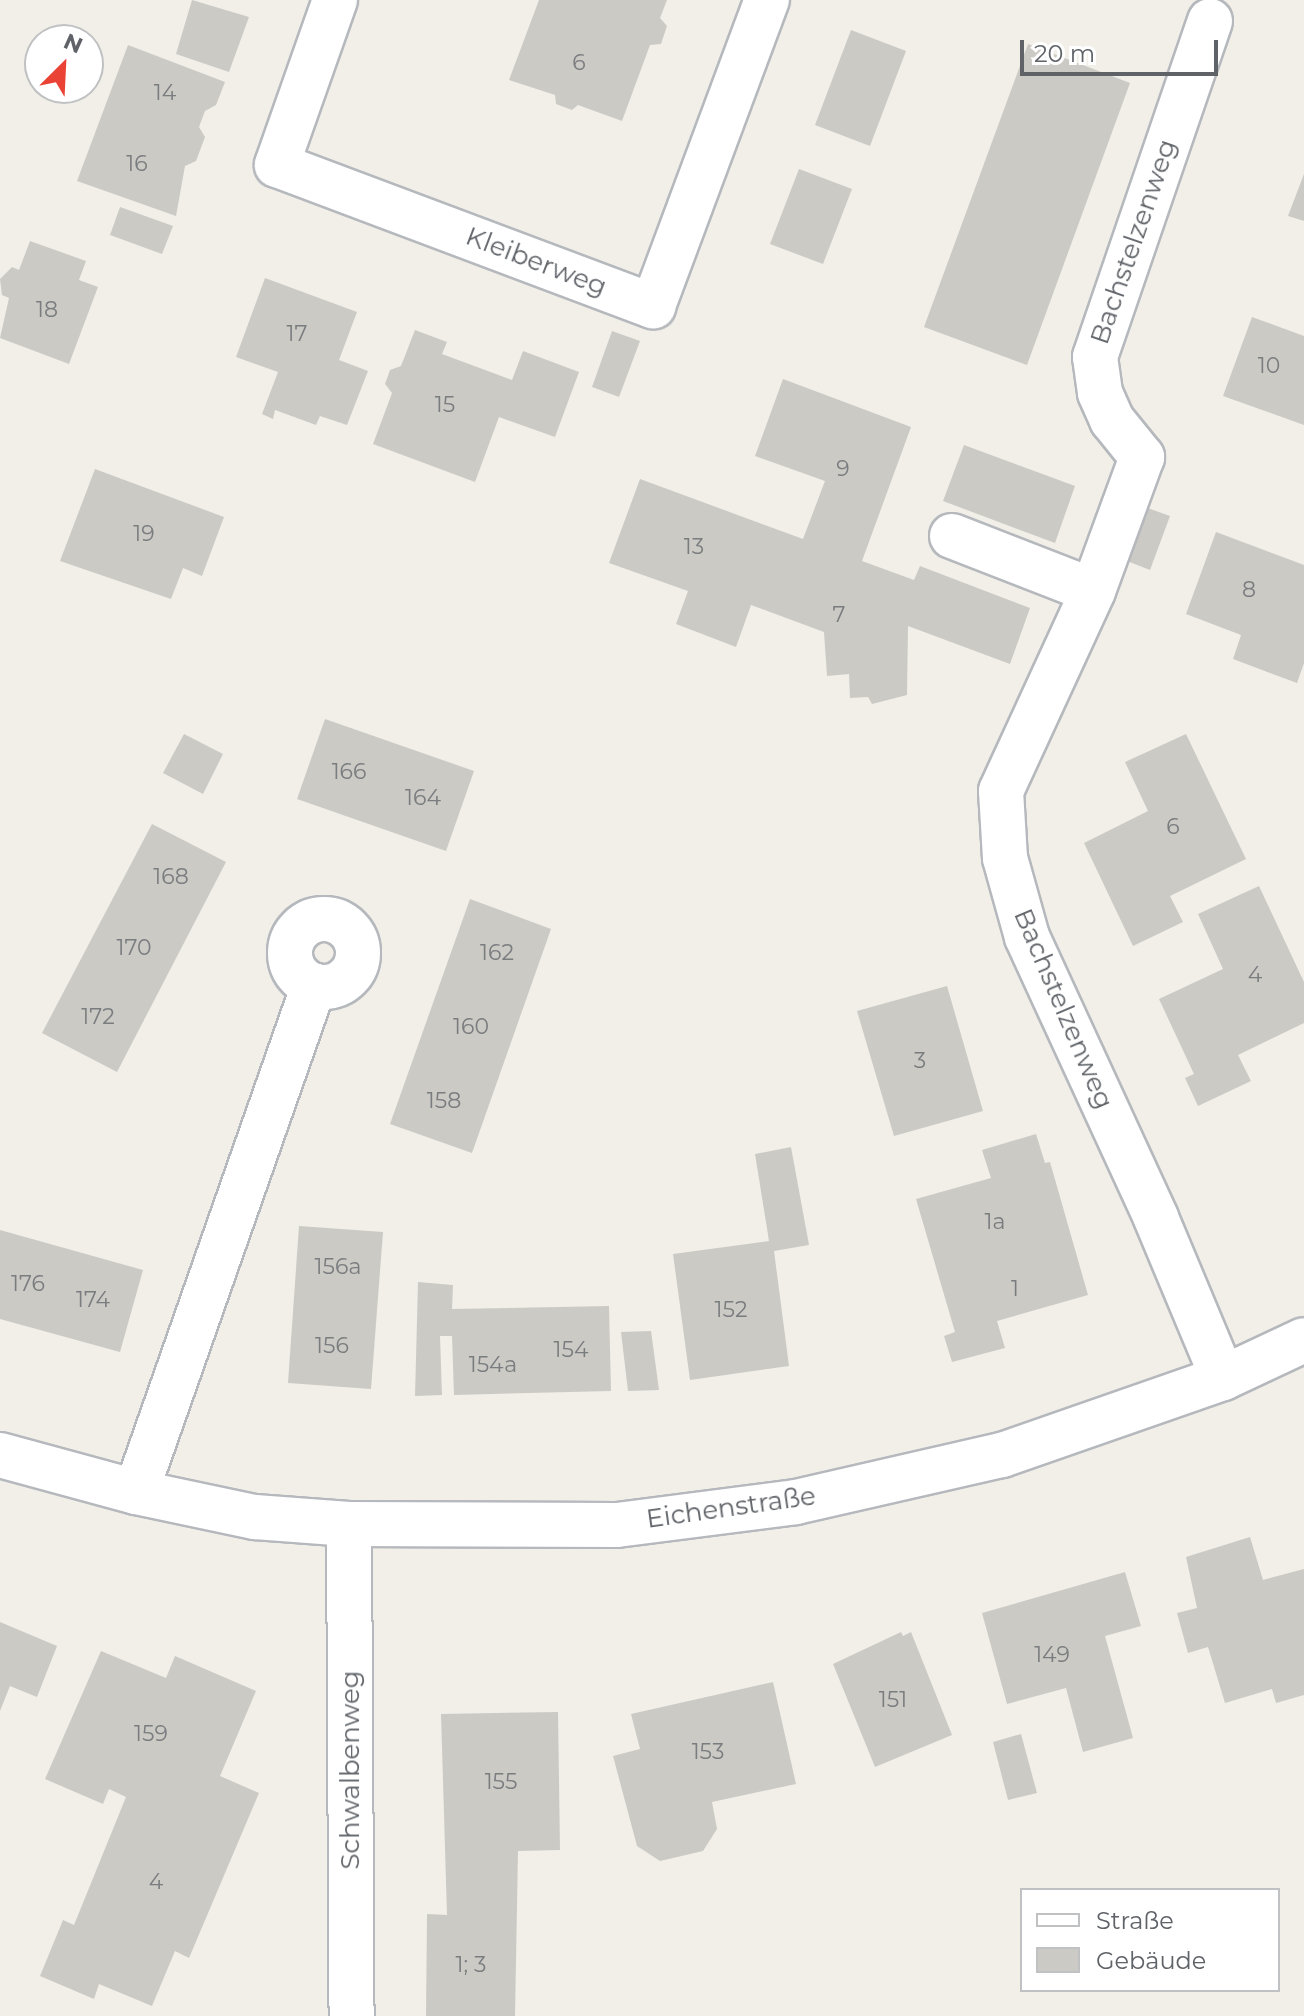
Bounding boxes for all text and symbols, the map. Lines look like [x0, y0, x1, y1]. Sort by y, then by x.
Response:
north arrow [24, 24, 104, 104]
scale bar [1024, 24, 1222, 74]
text: N [60, 27, 87, 59]
text: 20 m [1034, 39, 1095, 68]
house number: 6 [572, 50, 586, 76]
house number: 14 [154, 80, 176, 106]
street label: Bachstelzenweg [1084, 136, 1184, 348]
house number: 16 [126, 151, 148, 177]
street label: Kleiberweg [461, 221, 611, 303]
house number: 18 [36, 297, 58, 323]
house number: 17 [287, 321, 307, 347]
house number: 10 [1258, 353, 1280, 379]
house number: 15 [435, 392, 455, 418]
house number: 9 [836, 456, 850, 482]
house number: 19 [133, 521, 155, 547]
house number: 13 [684, 534, 704, 560]
house number: 8 [1242, 577, 1256, 603]
house number: 7 [833, 602, 845, 628]
house number: 166 [332, 759, 366, 785]
house number: 164 [405, 785, 441, 811]
house number: 6 [1166, 814, 1180, 840]
house number: 168 [153, 864, 189, 890]
street label: Bachstelzenweg [1007, 904, 1119, 1114]
house number: 170 [116, 935, 152, 961]
house number: 162 [480, 940, 514, 966]
house number: 4 [1248, 962, 1262, 988]
house number: 172 [81, 1004, 115, 1030]
house number: 160 [453, 1014, 489, 1040]
house number: 3 [914, 1048, 926, 1074]
house number: 158 [427, 1088, 461, 1114]
house number: 1a [985, 1209, 1005, 1235]
house number: 156a [315, 1254, 361, 1280]
house number: 176 [11, 1271, 45, 1297]
house number: 1 [1011, 1276, 1019, 1302]
house number: 174 [76, 1287, 110, 1313]
house number: 152 [715, 1297, 747, 1323]
house number: 156 [315, 1333, 349, 1359]
house number: 154 [554, 1337, 588, 1363]
house number: 154a [469, 1352, 517, 1378]
street label: Eichenstraße [644, 1481, 818, 1535]
house number: 149 [1034, 1642, 1070, 1668]
street label: Schwalbenweg [335, 1670, 367, 1870]
house number: 151 [879, 1687, 907, 1713]
house number: 159 [134, 1721, 168, 1747]
house number: 153 [692, 1739, 724, 1765]
house number: 155 [485, 1769, 517, 1795]
house number: 4 [149, 1869, 163, 1895]
legend [1020, 1888, 1280, 1992]
text: Straße [1096, 1906, 1174, 1935]
text: Gebäude [1096, 1946, 1206, 1975]
house number: 1; 3 [456, 1952, 486, 1978]

